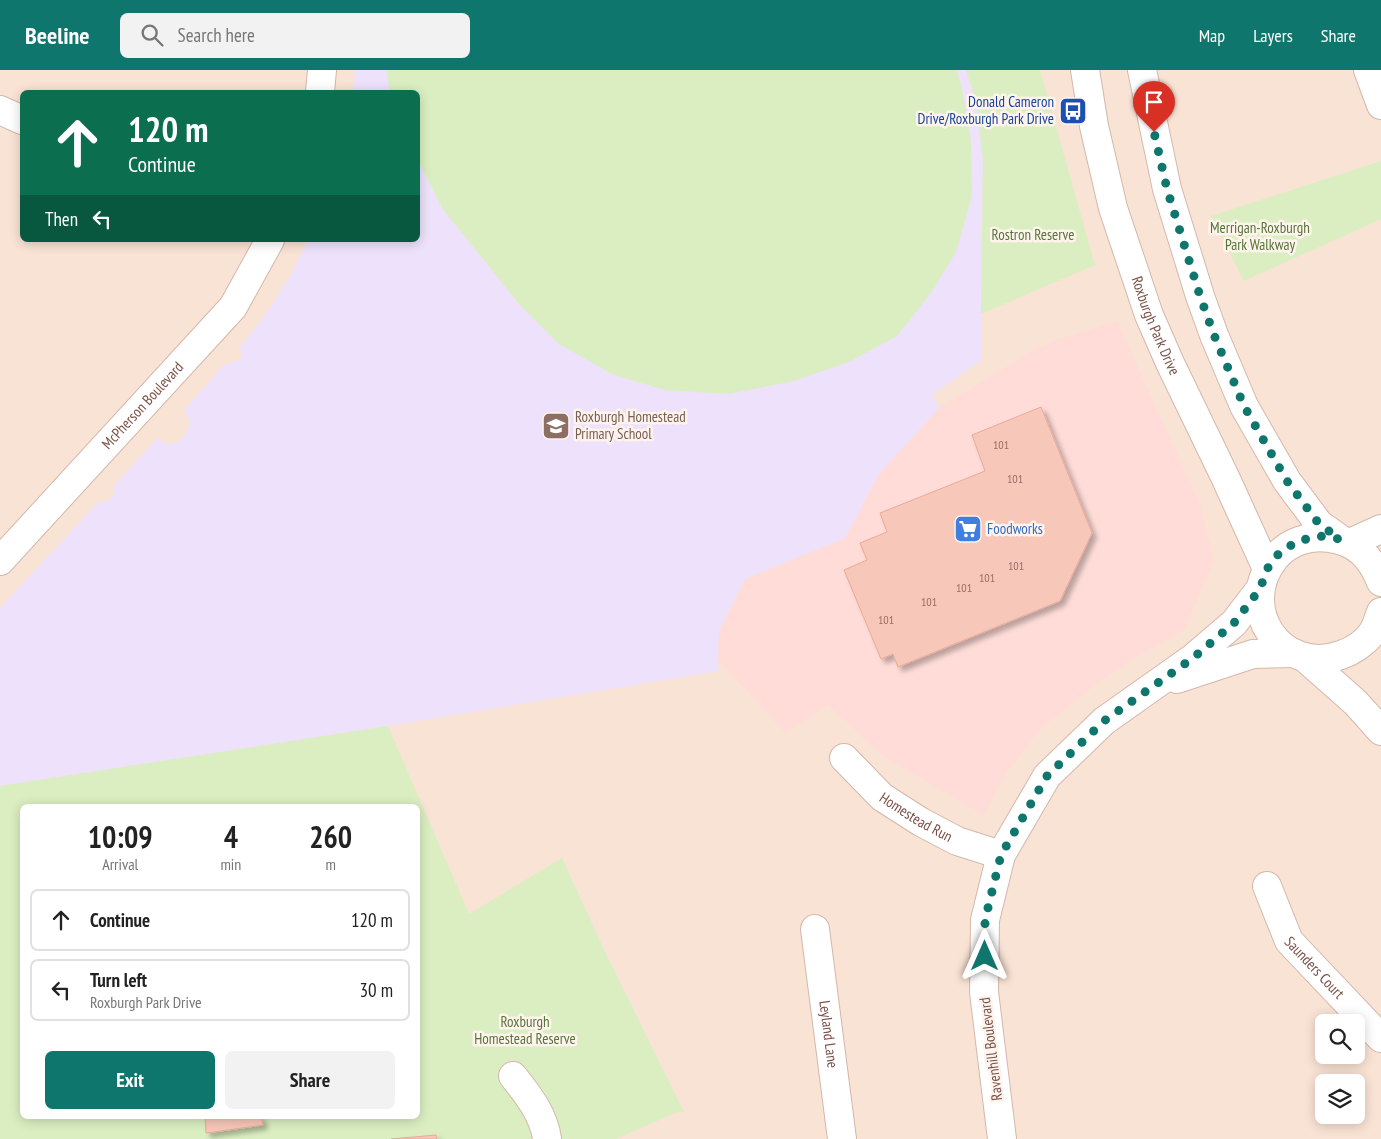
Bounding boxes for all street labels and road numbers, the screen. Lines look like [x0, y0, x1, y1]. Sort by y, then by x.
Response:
street label: Roxburgh Park Drive [1128, 274, 1184, 378]
street label: McPherson Boulevard [97, 358, 187, 453]
street label: Homestead Run [876, 788, 956, 846]
street label: Saunders Court [1281, 932, 1349, 1002]
street label: Ravenhill Boulevard [975, 996, 1006, 1102]
street label: Leyland Lane [815, 999, 843, 1069]

